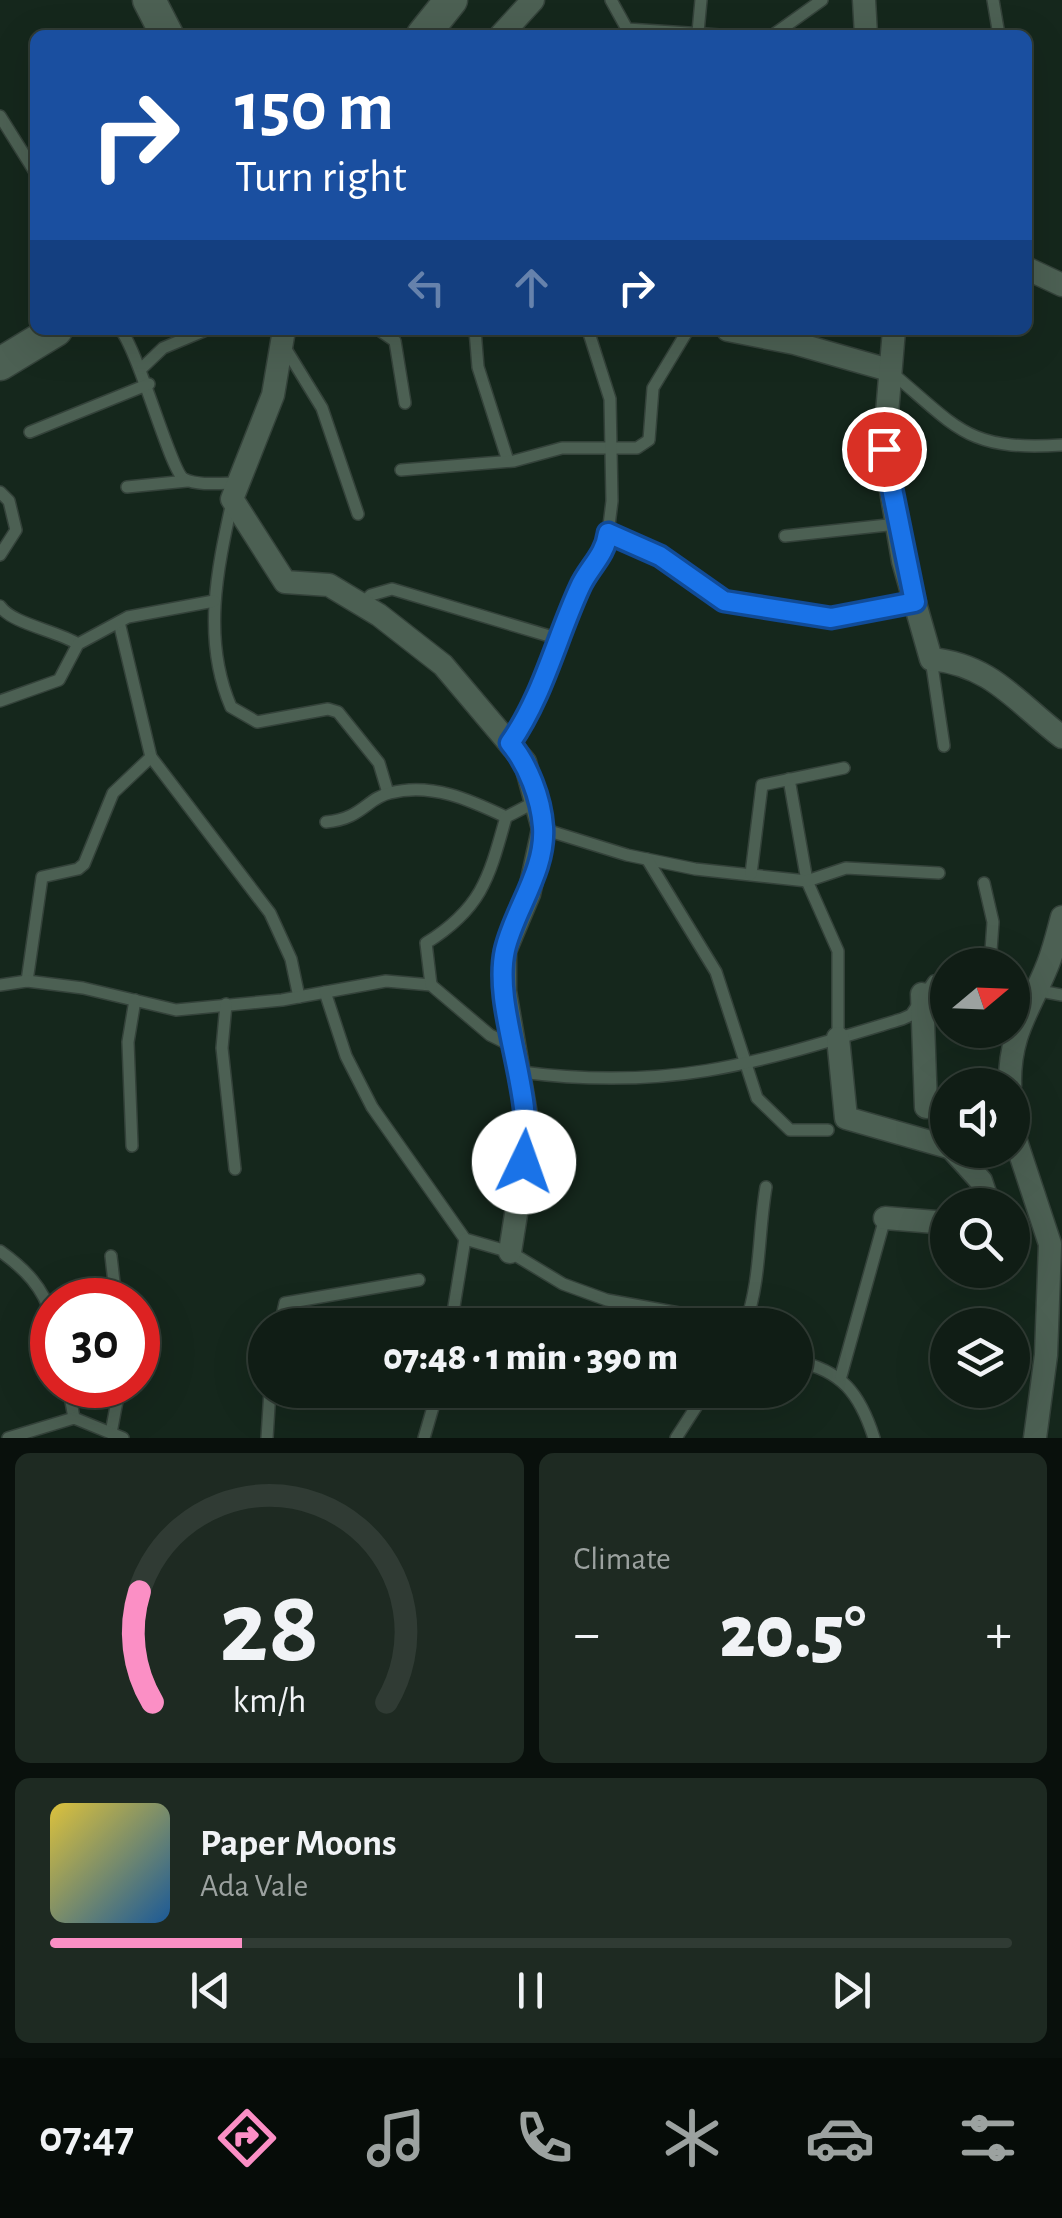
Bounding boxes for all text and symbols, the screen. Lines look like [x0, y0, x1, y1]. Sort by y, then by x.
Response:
icon: right [70, 70, 200, 200]
text: 150 m [235, 73, 394, 143]
text: Turn right [235, 155, 407, 200]
icon: left [399, 260, 454, 315]
icon: ahead [504, 260, 559, 315]
icon: right [609, 260, 664, 315]
pin [842, 407, 927, 492]
icon: arrive [857, 422, 912, 477]
north arrow [930, 948, 1030, 1048]
map controls [930, 948, 1030, 1408]
button: sound [930, 1068, 1030, 1168]
position arrow [472, 1110, 576, 1214]
button: search [930, 1188, 1030, 1288]
speed limit sign: 30 [30, 1278, 160, 1408]
button: layers [930, 1308, 1030, 1408]
text: 07:48 · 1 min · 390 m [383, 1339, 678, 1377]
text: Climate [574, 1543, 671, 1575]
text: 28 [219, 1577, 319, 1681]
text: 20.5° [719, 1596, 866, 1671]
text: − [574, 1607, 600, 1662]
text: + [986, 1607, 1012, 1662]
text: km/h [232, 1683, 306, 1719]
text: Paper Moons [200, 1825, 397, 1863]
text: Ada Vale [200, 1870, 308, 1902]
icon: previous [183, 1963, 238, 2018]
icon: pause [503, 1963, 558, 2018]
icon: next [824, 1963, 879, 2018]
icon: directions [212, 2103, 282, 2173]
icon: music [361, 2103, 431, 2173]
icon: phone [509, 2103, 579, 2173]
icon: climate [657, 2103, 727, 2173]
icon: car [805, 2103, 875, 2173]
icon: filters [953, 2103, 1023, 2173]
text: 07:47 [39, 2115, 134, 2160]

